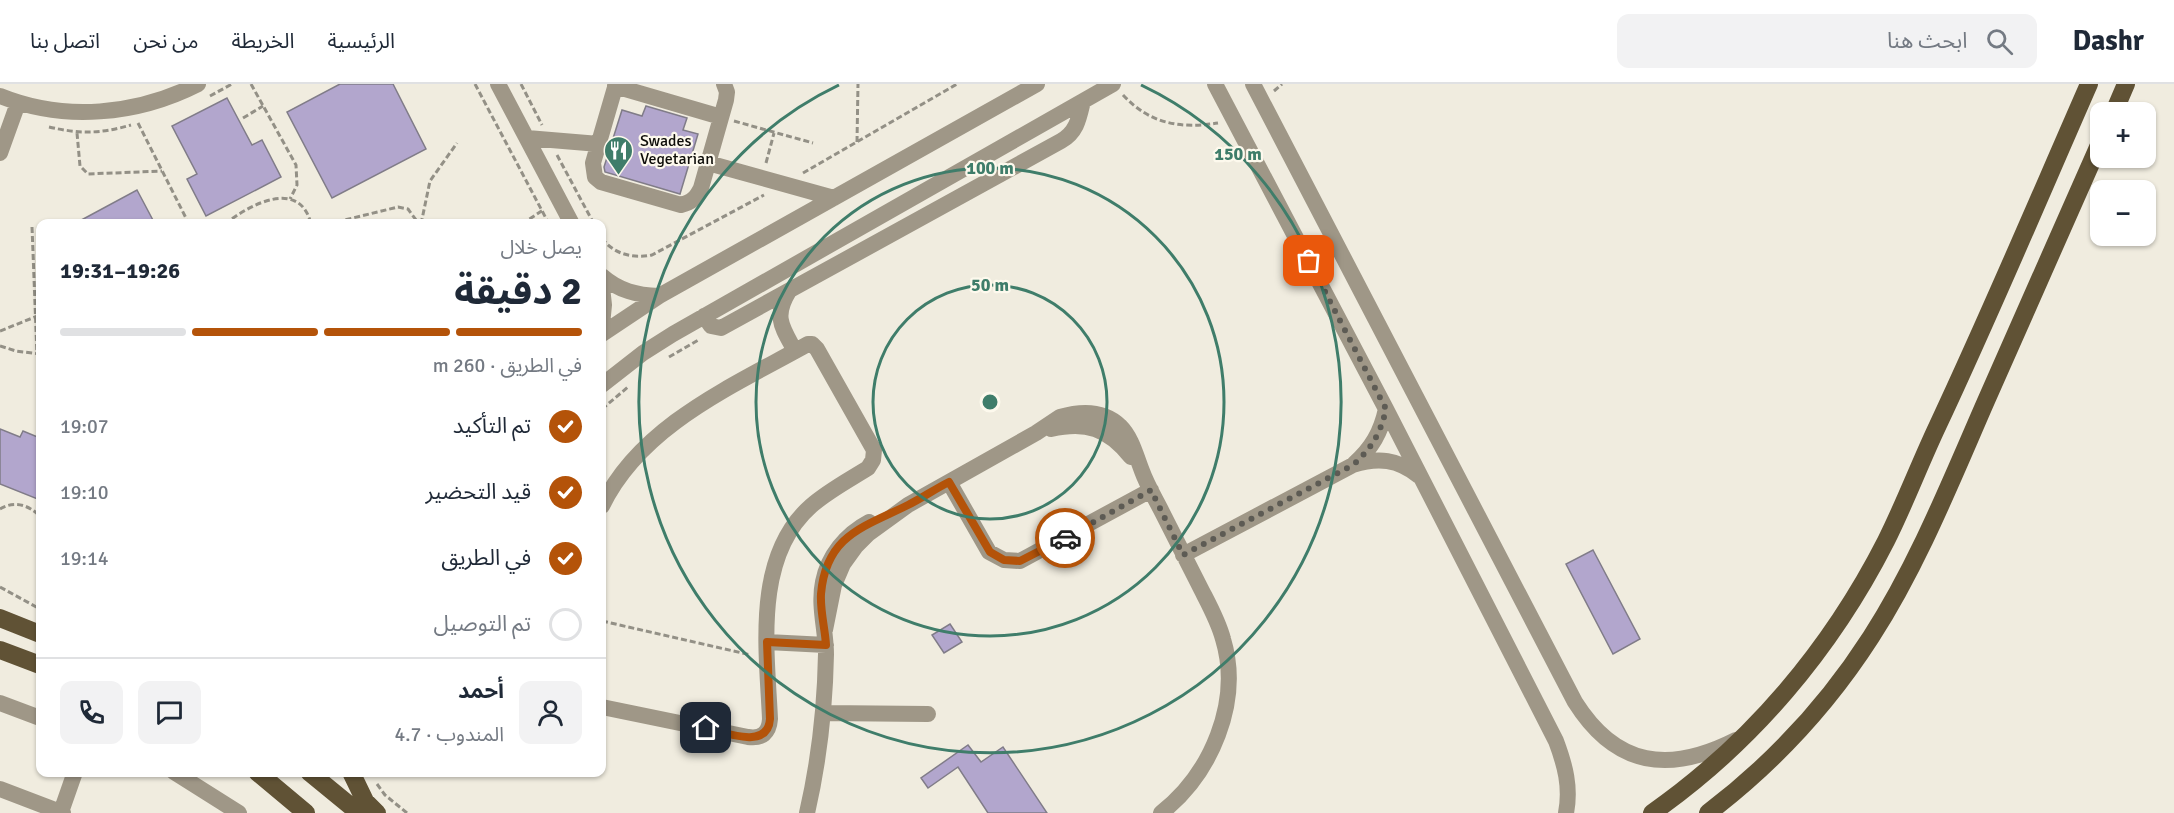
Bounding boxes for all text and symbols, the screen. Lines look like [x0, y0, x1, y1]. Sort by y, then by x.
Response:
search box [1617, 14, 2037, 68]
text: Dashr [2073, 24, 2144, 58]
icon: search [1983, 25, 2016, 58]
text: ابحث هنا [1887, 27, 1968, 54]
text: اتصل بنا [30, 28, 100, 54]
text: من نحن [133, 28, 198, 54]
text: الخريطة [231, 28, 294, 54]
text: الرئيسية [327, 28, 395, 54]
map controls [2090, 102, 2156, 246]
button: + [2090, 102, 2156, 168]
place label: Swades Vegetarian [640, 131, 714, 169]
restaurant icon: Swades Vegetarian [603, 134, 635, 176]
text: 150 m [1214, 143, 1262, 165]
text: 100 m [966, 157, 1014, 179]
button: − [2090, 180, 2156, 246]
text: يصل خلال [500, 235, 582, 260]
pin [1283, 235, 1334, 286]
icon: bag [1292, 244, 1325, 277]
text: 19:26–19:31 [60, 257, 180, 284]
text: 2 دقيقة [454, 267, 582, 315]
text: 50 m [971, 274, 1009, 296]
text: في الطريق · 260 m [433, 353, 582, 378]
centre of rings [980, 392, 1000, 412]
icon: check [549, 410, 582, 443]
text: تم التأكيد [453, 412, 531, 439]
text: 19:07 [60, 414, 109, 439]
icon: check [549, 476, 582, 509]
text: قيد التحضير [425, 478, 531, 505]
text: 19:10 [60, 480, 109, 505]
courier [1035, 508, 1095, 568]
icon: car [1049, 522, 1082, 555]
icon: check [549, 542, 582, 575]
text: في الطريق [441, 544, 531, 571]
text: 19:14 [60, 546, 109, 571]
text: تم التوصيل [434, 610, 531, 637]
text: أحمد [458, 677, 504, 704]
button: phone [60, 681, 123, 744]
button: chat [138, 681, 201, 744]
button: person [519, 681, 582, 744]
pin [680, 702, 731, 753]
icon: home [689, 711, 722, 744]
text: المندوب · 4.7 [394, 722, 504, 747]

